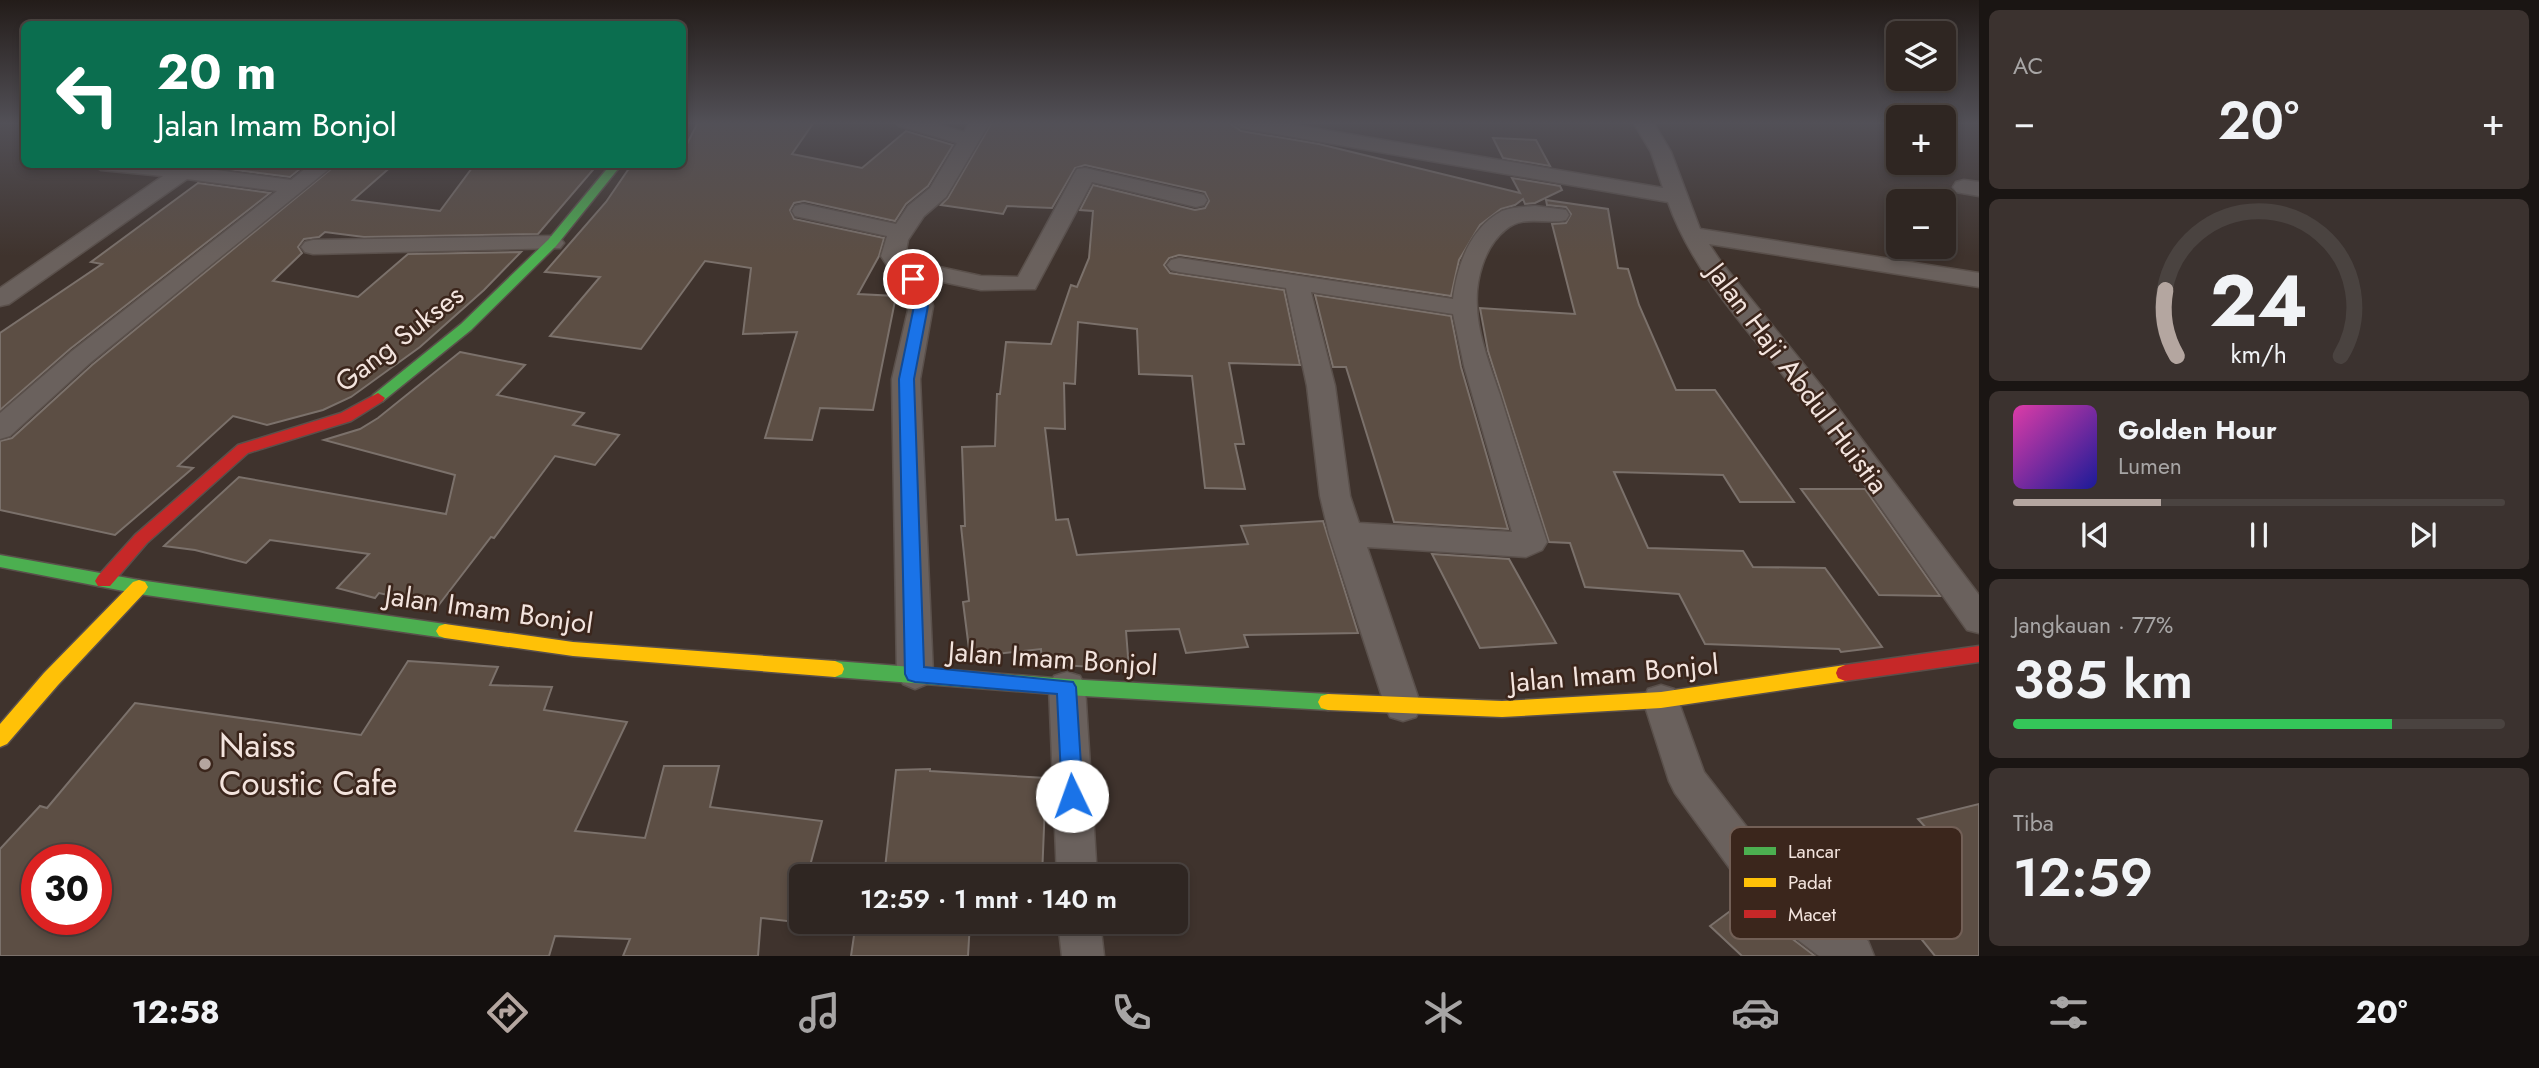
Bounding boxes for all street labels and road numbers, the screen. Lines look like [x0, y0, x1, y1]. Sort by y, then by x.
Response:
street label: Jalan Haji Abdul Huistia [1695, 251, 1898, 502]
street label: Gang Sukses [326, 275, 472, 402]
street label: Jalan Imam Bonjol [378, 574, 596, 644]
street label: Jalan Imam Bonjol [943, 630, 1159, 686]
street label: Jalan Imam Bonjol [1504, 644, 1720, 703]

